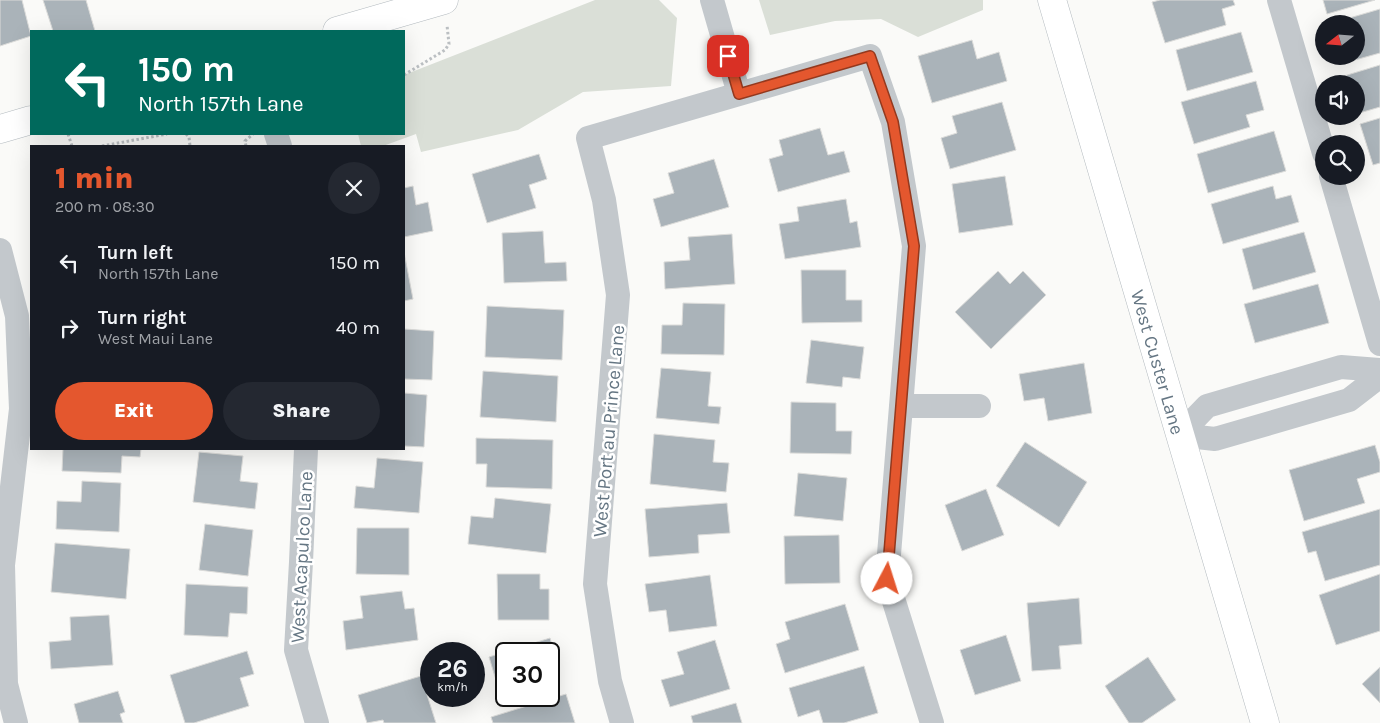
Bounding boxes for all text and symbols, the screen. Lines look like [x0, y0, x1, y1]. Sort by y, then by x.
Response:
north arrow [1315, 15, 1365, 65]
map controls [1315, 15, 1365, 185]
pin [707, 35, 749, 77]
icon: arrive [714, 42, 742, 70]
text: 150 m [138, 49, 235, 90]
icon: left [55, 50, 120, 115]
button: sound [1315, 75, 1365, 125]
text: North 157th Lane [138, 91, 304, 117]
button: search [1315, 135, 1365, 185]
text: 1 min [55, 160, 134, 196]
button: close [328, 162, 380, 214]
text: 200 m · 08:30 [55, 197, 154, 216]
text: Turn left [98, 242, 173, 264]
icon: left [55, 249, 83, 277]
text: 150 m [329, 252, 380, 274]
text: North 157th Lane [98, 264, 218, 283]
street label: West Custer Lane [1126, 287, 1188, 437]
text: Turn right [98, 307, 187, 329]
icon: right [55, 314, 83, 342]
text: 40 m [336, 317, 380, 339]
street label: West Port au Prince Lane [589, 324, 629, 538]
text: West Maui Lane [98, 329, 213, 348]
button: Exit [55, 382, 213, 440]
button: Share [223, 382, 380, 440]
street label: West Acapulco Lane [287, 471, 317, 644]
position arrow [860, 552, 912, 604]
speed limit sign: 30 [495, 642, 560, 707]
text: 26 [437, 654, 468, 683]
text: km/h [437, 680, 468, 694]

